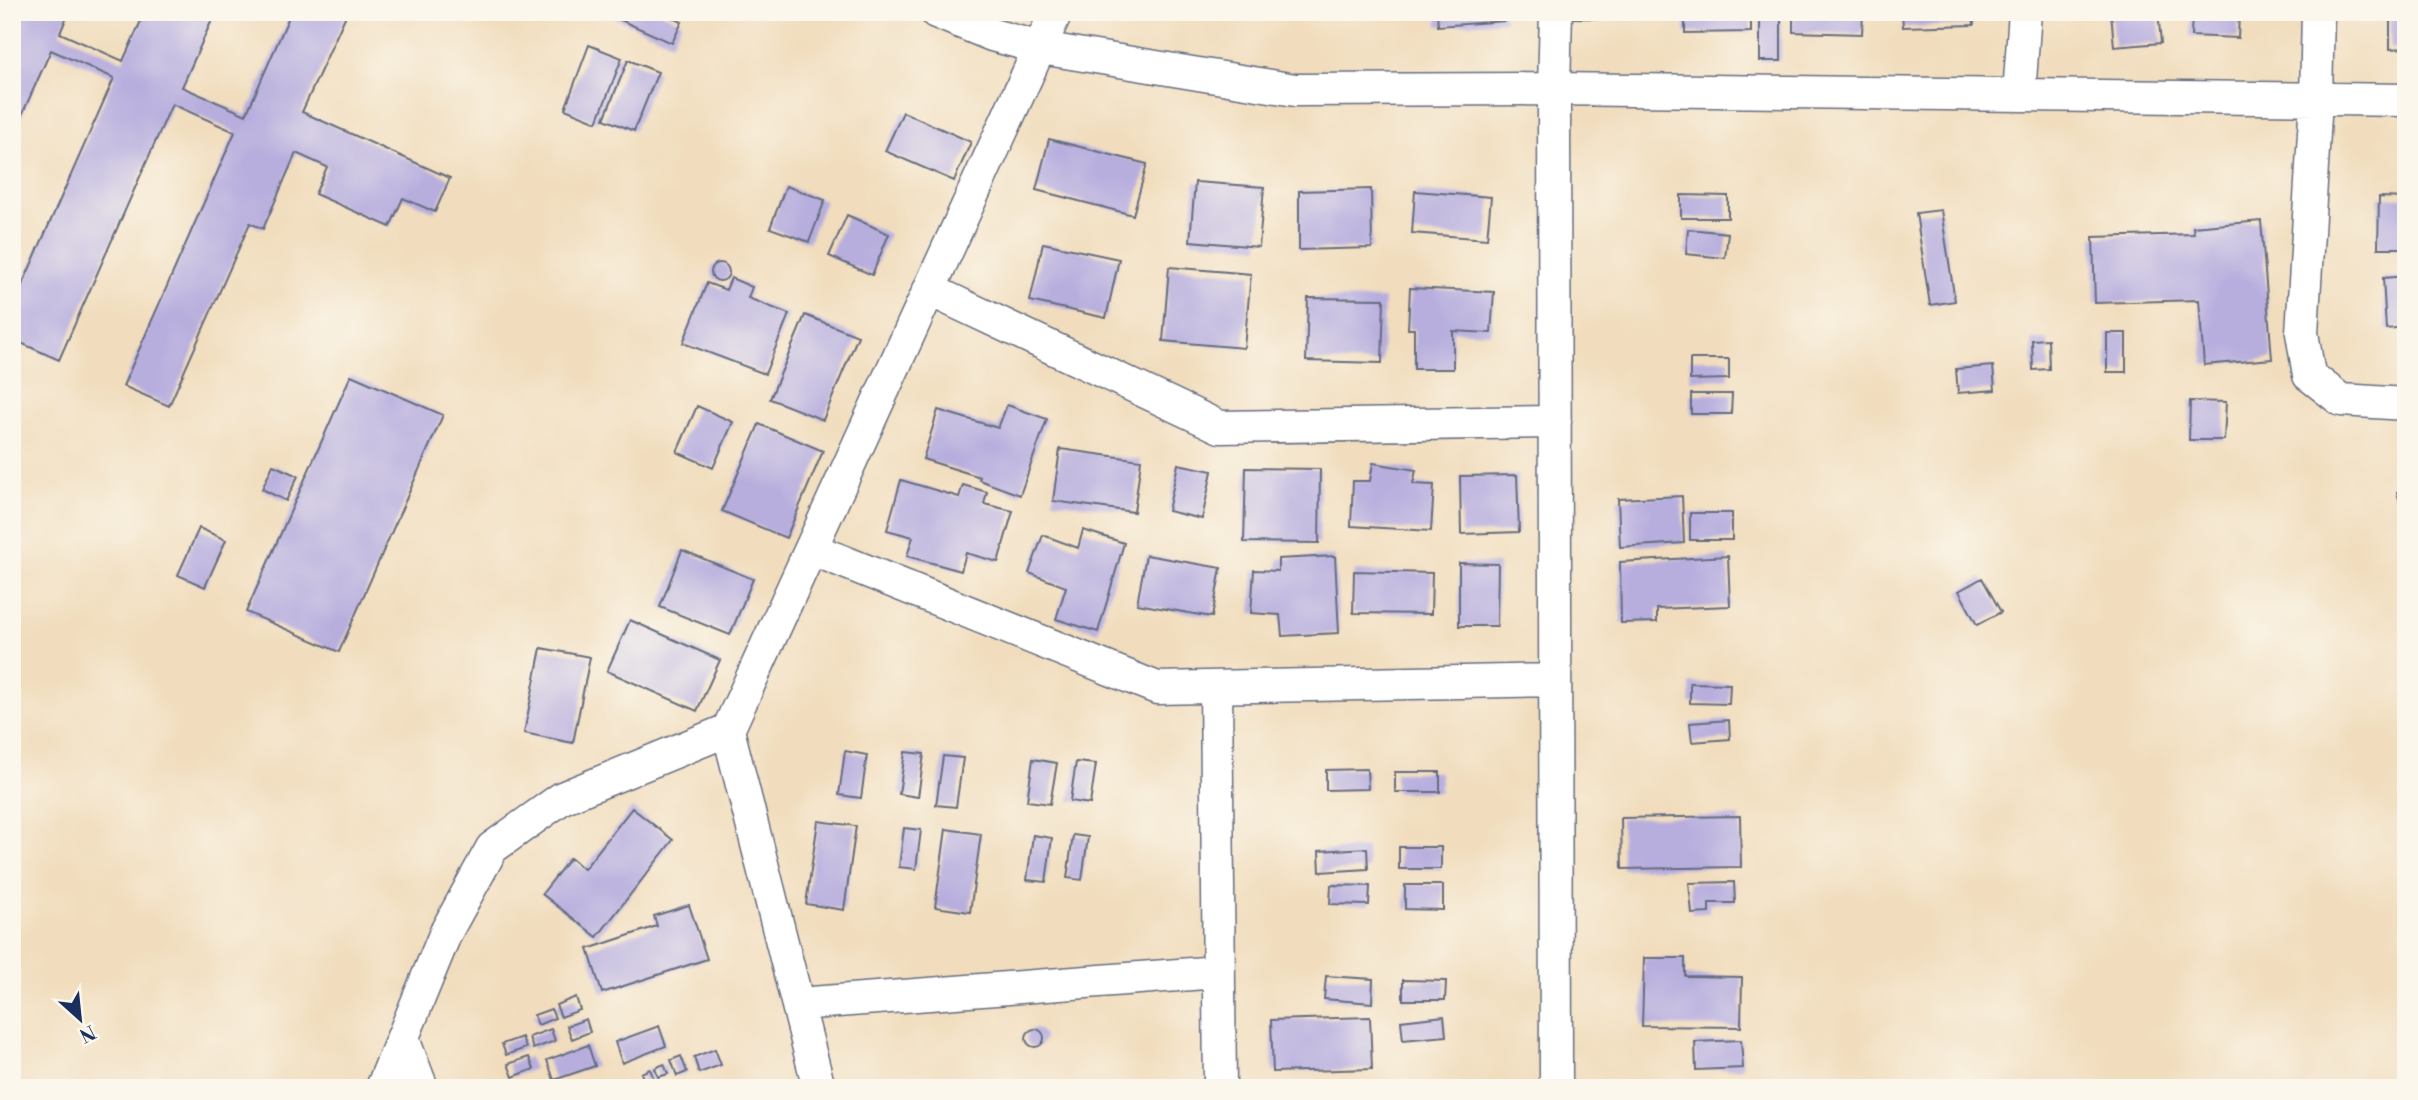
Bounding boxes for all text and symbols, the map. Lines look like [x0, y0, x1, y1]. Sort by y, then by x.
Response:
north arrow [46, 984, 116, 1054]
text: N [75, 1019, 99, 1047]

